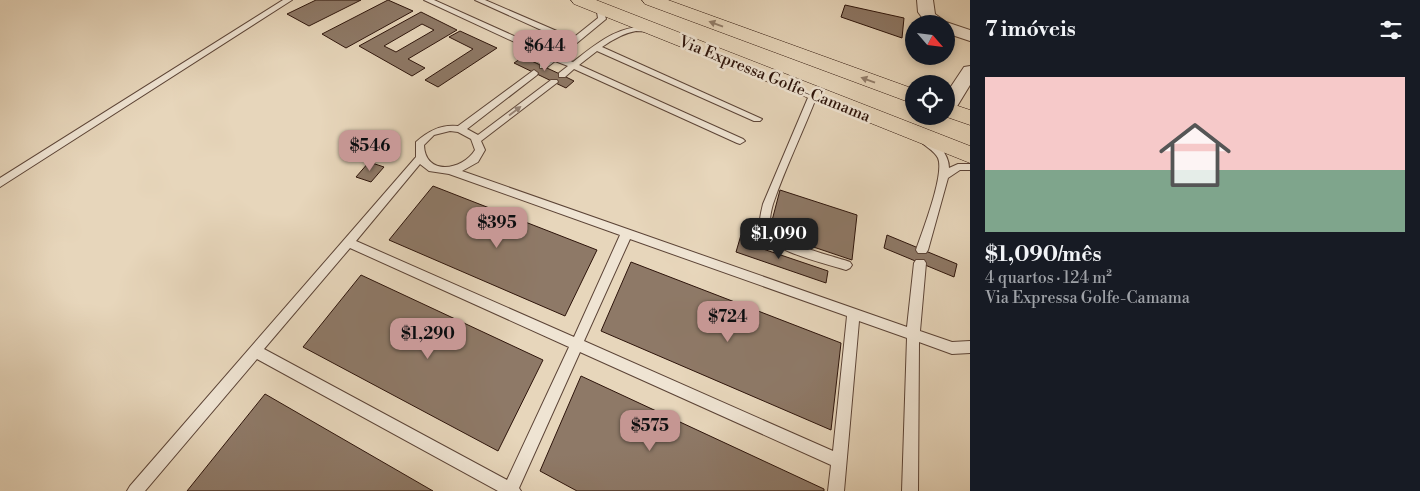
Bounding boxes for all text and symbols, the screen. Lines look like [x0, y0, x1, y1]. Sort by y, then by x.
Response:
north arrow [905, 15, 955, 65]
map controls [905, 15, 955, 125]
icon: filters [1377, 16, 1405, 44]
text: 7 imóveis [985, 17, 1076, 43]
one-way arrow [708, 20, 723, 27]
pin: $644 [515, 30, 575, 72]
street label: Via Expressa Golfe-Camama [675, 31, 874, 127]
text: $644 [524, 36, 566, 56]
button: locate [905, 75, 955, 125]
one-way arrow [860, 76, 875, 84]
one-way arrow [508, 106, 522, 116]
icon: home [1150, 110, 1240, 200]
pin: $546 [340, 130, 400, 172]
text: $546 [350, 136, 390, 156]
pin: $395 [467, 206, 527, 249]
text: $395 [477, 213, 517, 233]
pin: $1,090 [738, 218, 820, 260]
text: $1,090 [751, 224, 807, 244]
text: $1,090/mês [985, 242, 1101, 268]
text: 4 quartos · 124 m² [985, 268, 1112, 288]
text: Via Expressa Golfe-Camama [985, 288, 1190, 308]
pin: $724 [698, 300, 758, 343]
text: $724 [708, 307, 748, 327]
pin: $1,290 [387, 318, 469, 360]
text: $1,290 [401, 324, 455, 344]
pin: $575 [620, 410, 680, 452]
text: $575 [631, 416, 669, 436]

